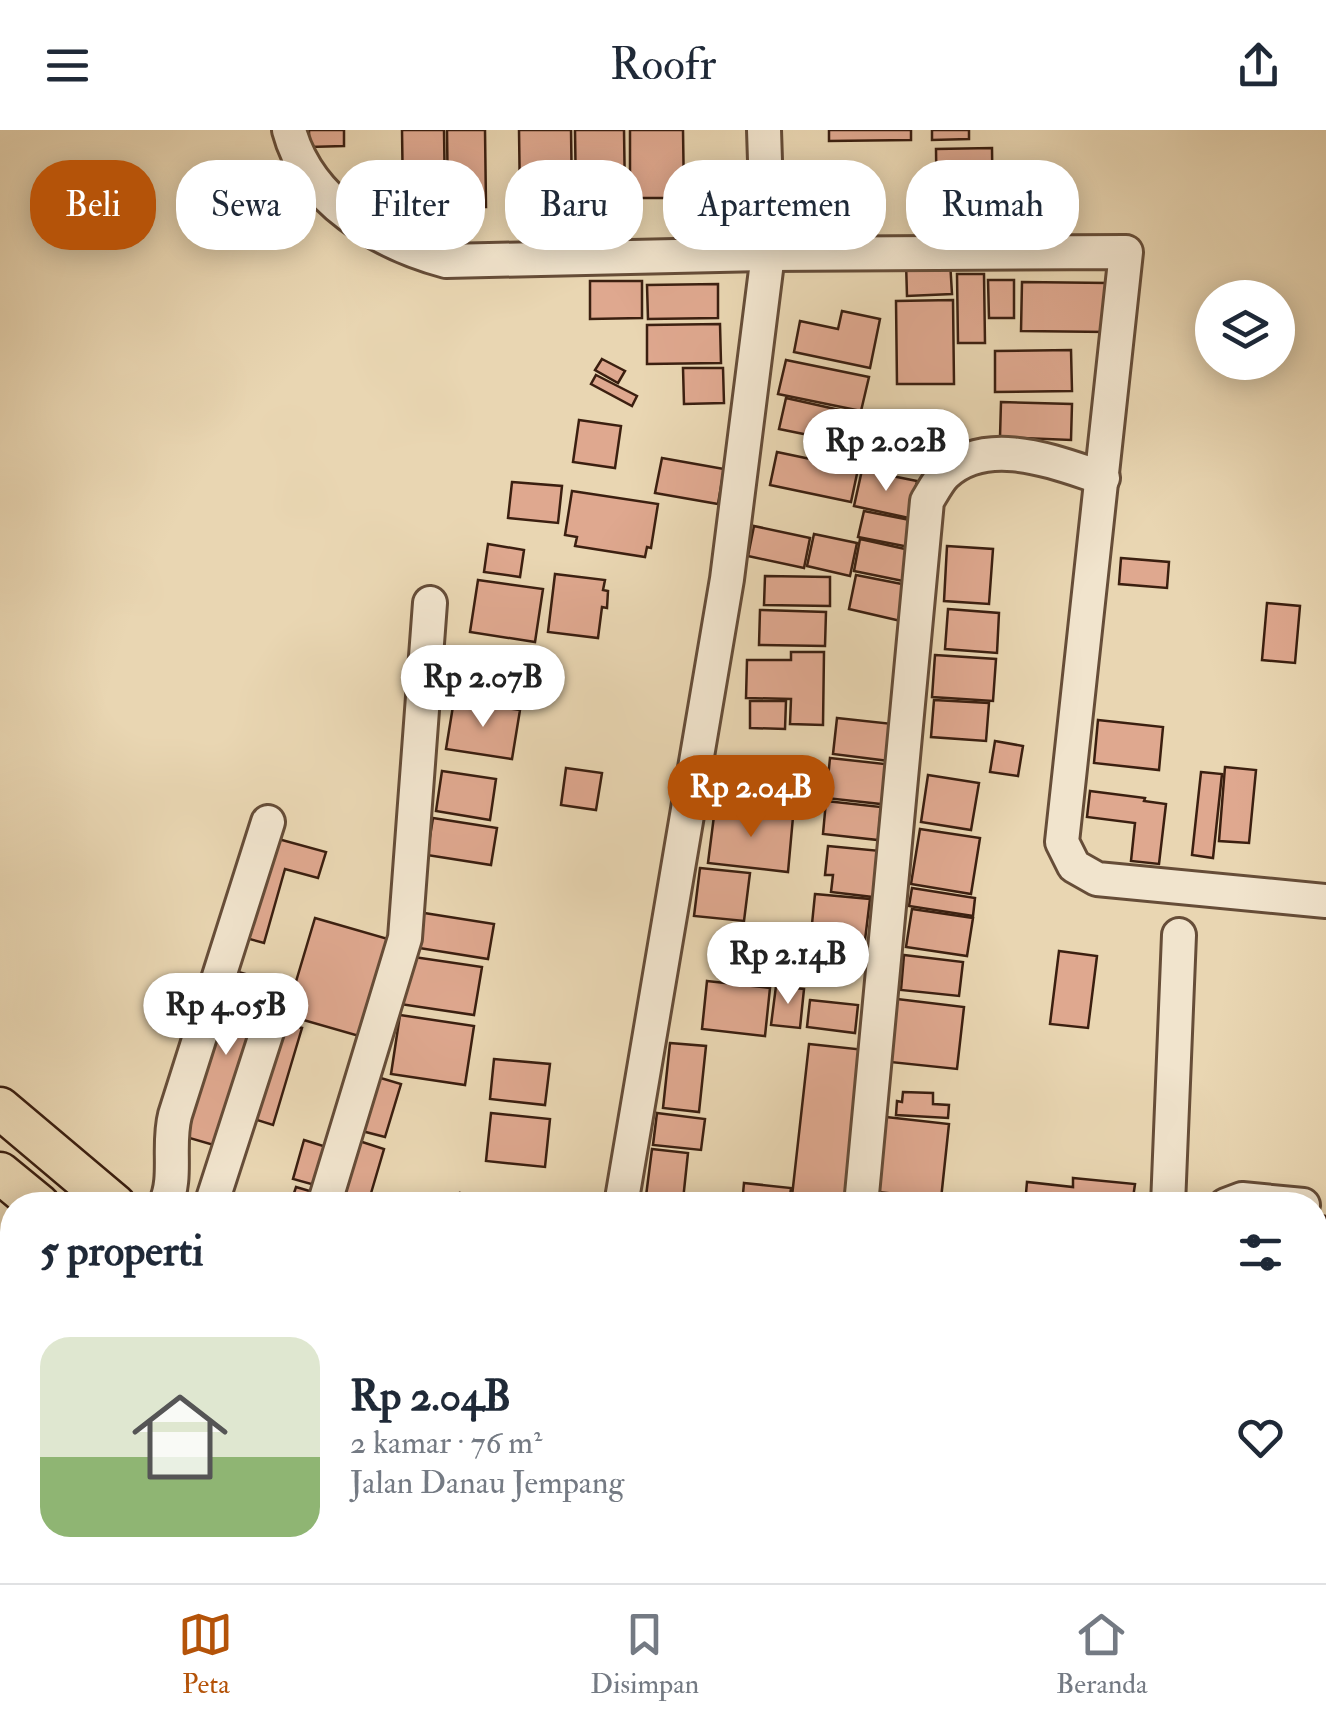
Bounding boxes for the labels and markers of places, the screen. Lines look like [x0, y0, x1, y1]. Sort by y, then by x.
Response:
pin: Rp 2.02B [783, 409, 989, 494]
pin: Rp 2.07B [380, 645, 586, 730]
pin: Rp 2.04B [648, 755, 854, 840]
pin: Rp 2.14B [685, 922, 891, 1007]
pin: Rp 4.05B [123, 973, 329, 1058]

